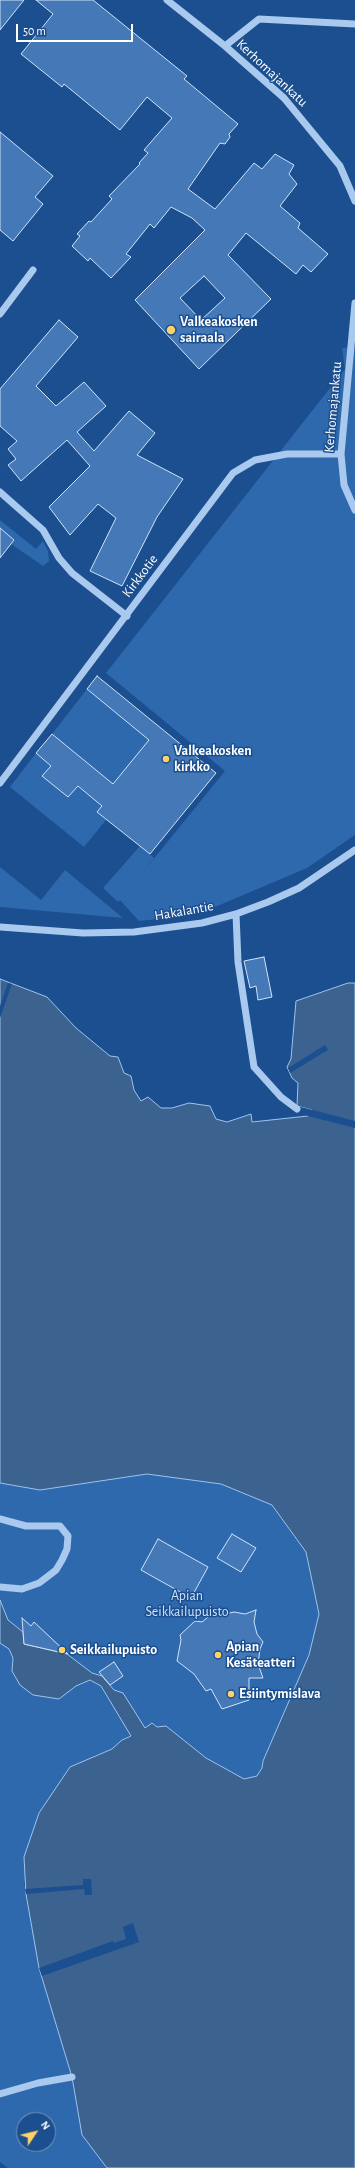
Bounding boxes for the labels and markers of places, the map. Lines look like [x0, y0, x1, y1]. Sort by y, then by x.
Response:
place label: Valkeakosken sairaala [180, 314, 258, 346]
marker: Valkeakosken sairaala [165, 324, 177, 336]
place label: Valkeakosken kirkko [174, 743, 252, 776]
marker: Valkeakosken kirkko [161, 754, 171, 764]
place label: Apian Kesäteatteri [226, 1639, 295, 1672]
place label: Seikkailupuisto [70, 1642, 157, 1658]
marker: Seikkailupuisto [57, 1645, 67, 1655]
marker: Apian Kesäteatteri [213, 1650, 223, 1660]
place label: Esiintymislava [239, 1686, 321, 1702]
marker: Esiintymislava [226, 1689, 236, 1699]

